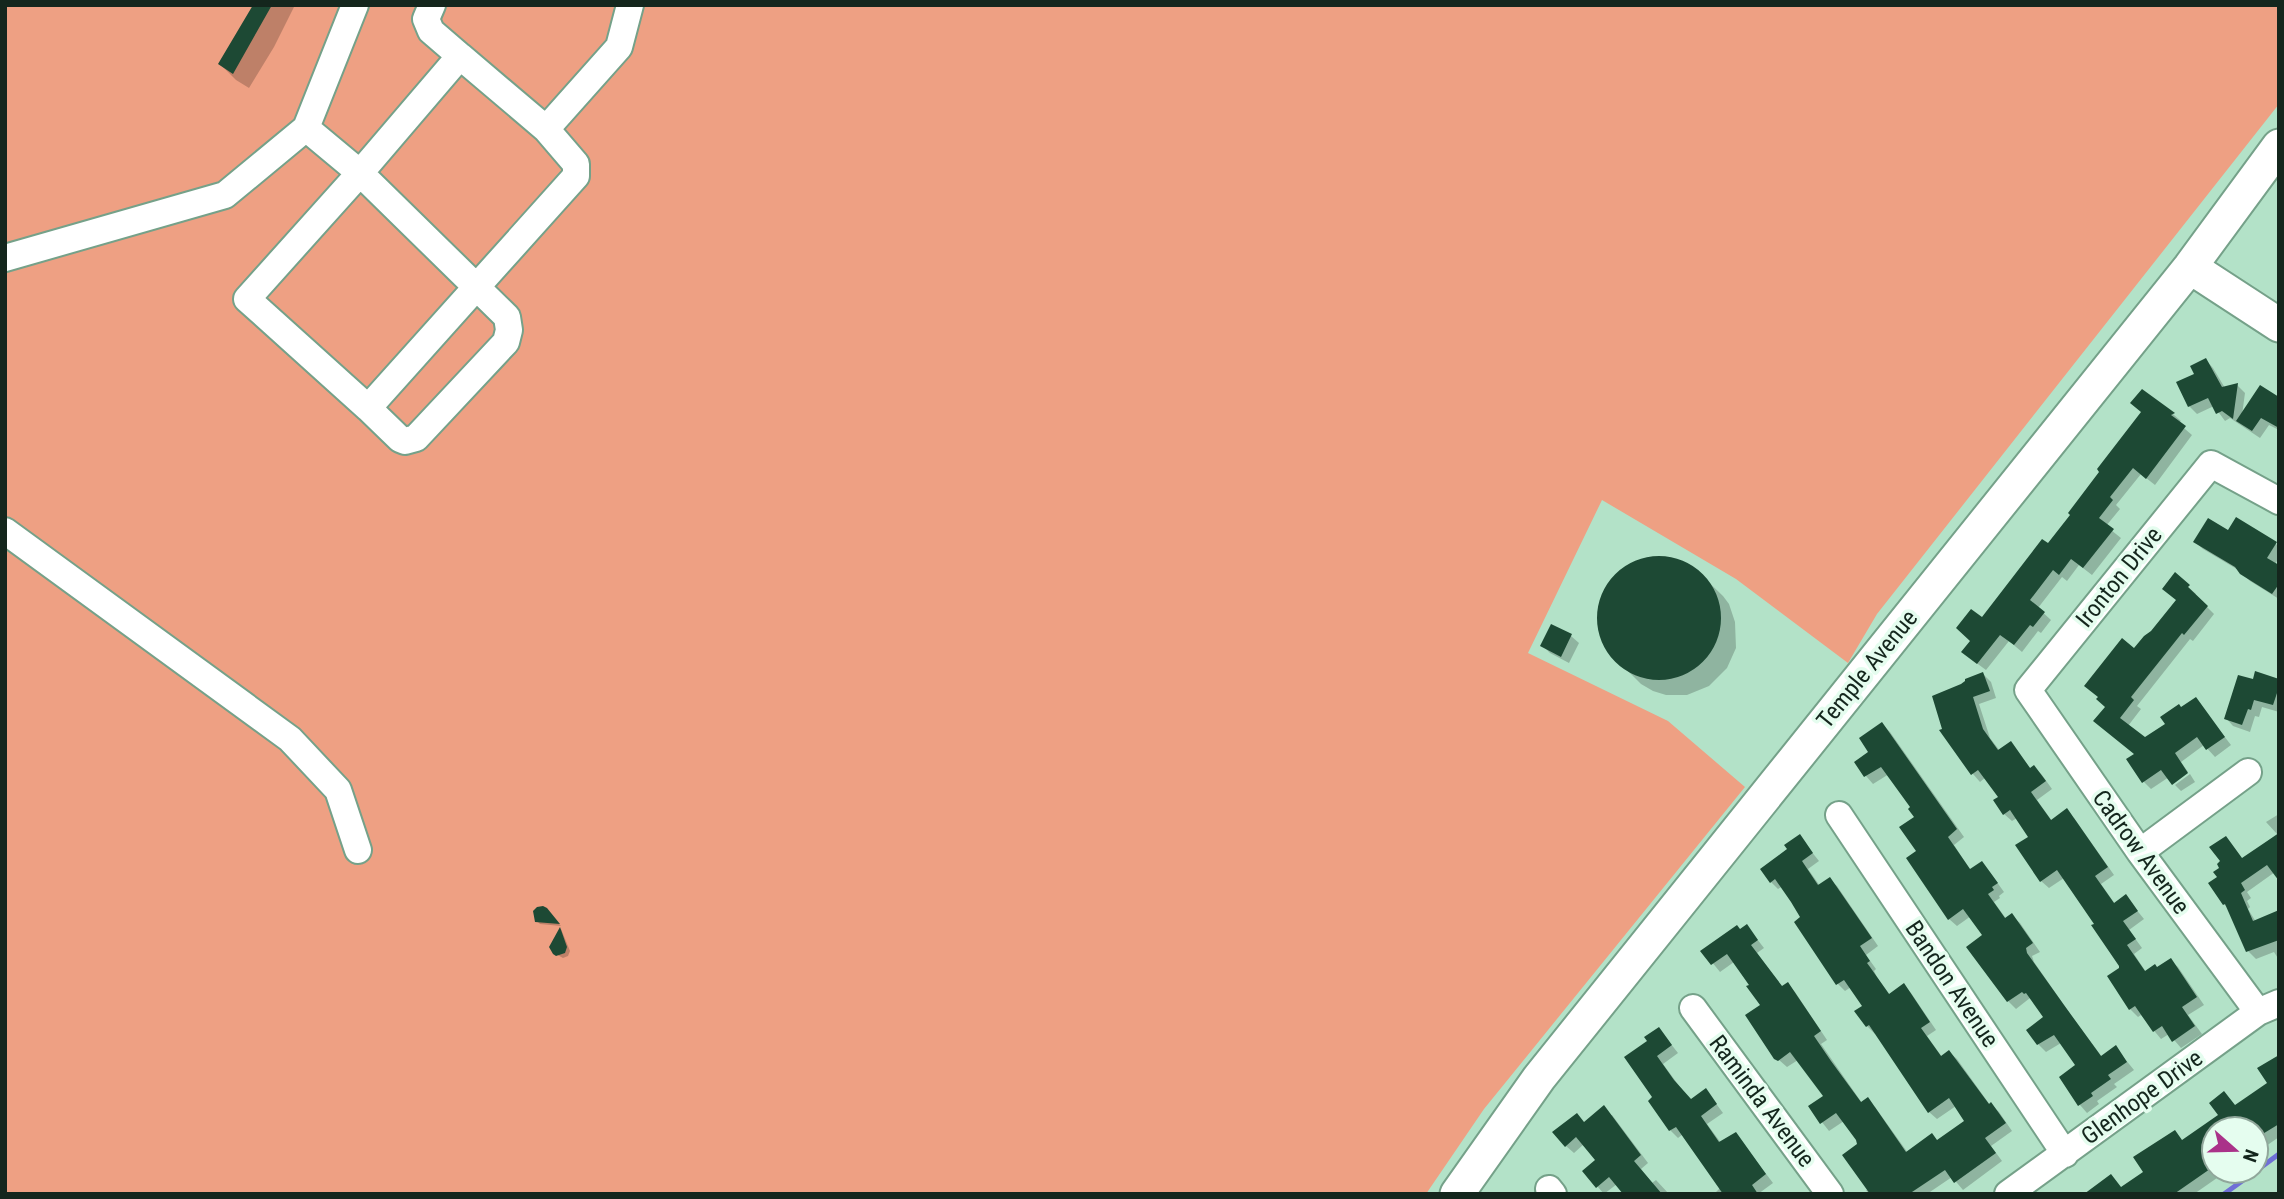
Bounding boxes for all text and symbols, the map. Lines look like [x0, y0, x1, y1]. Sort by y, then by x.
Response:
street label: Ironton Drive [2070, 521, 2168, 633]
street label: Temple Avenue [1811, 604, 1923, 734]
street label: Cadrow Avenue [2087, 785, 2195, 919]
street label: Bandon Avenue [1899, 915, 2005, 1053]
street label: Raminda Avenue [1703, 1030, 1821, 1172]
street label: Glenhope Drive [2076, 1044, 2208, 1150]
north arrow [2200, 1115, 2270, 1185]
text: N [2238, 1146, 2263, 1165]

